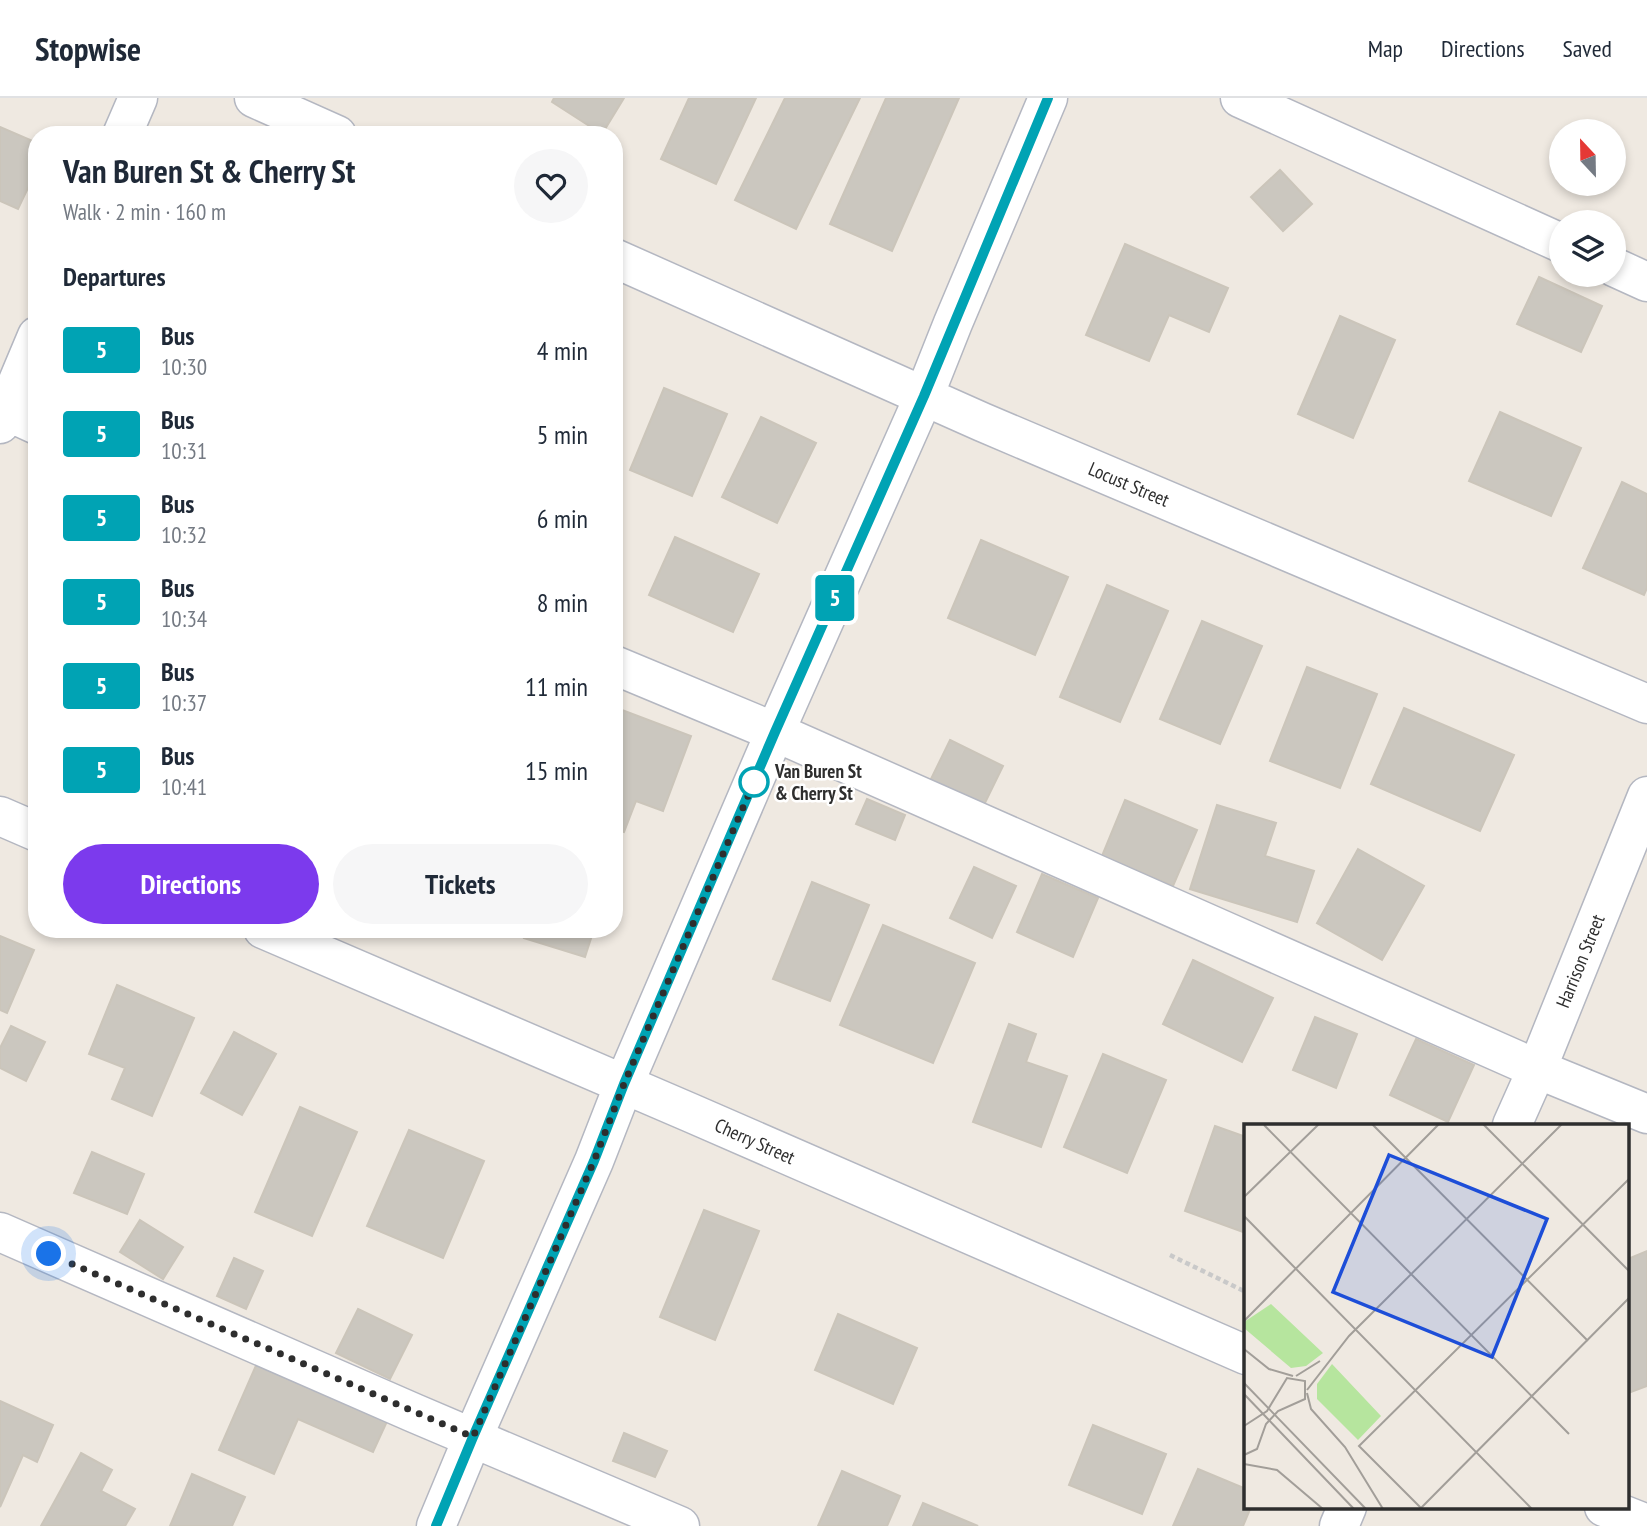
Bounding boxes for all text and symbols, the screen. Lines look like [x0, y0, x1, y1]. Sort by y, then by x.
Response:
text: Stopwise [35, 27, 141, 70]
text: Map [1368, 33, 1403, 64]
text: Directions [1441, 33, 1525, 64]
text: Saved [1563, 33, 1612, 64]
north arrow [1549, 119, 1626, 196]
map controls [1549, 119, 1626, 287]
text: Van Buren St & Cherry St [63, 149, 355, 192]
button: heart [514, 149, 588, 223]
text: Walk · 2 min · 160 m [63, 197, 226, 226]
button: layers [1549, 210, 1626, 287]
text: Departures [63, 260, 166, 293]
text: Bus [161, 319, 194, 352]
text: 5 [96, 334, 107, 365]
text: 4 min [537, 334, 588, 367]
text: 10:30 [161, 352, 207, 381]
text: Bus [161, 403, 194, 436]
text: 5 [96, 418, 107, 449]
text: 5 min [537, 418, 588, 451]
text: 10:31 [161, 436, 207, 465]
street label: Locust Street [1085, 456, 1174, 512]
text: Bus [161, 487, 194, 520]
text: 5 [96, 502, 107, 533]
text: 6 min [537, 502, 588, 535]
text: 10:32 [161, 520, 207, 549]
text: Bus [161, 571, 194, 604]
line badge: 5 [812, 575, 858, 621]
text: 5 [829, 582, 841, 613]
text: 5 [96, 586, 107, 617]
text: 8 min [537, 586, 588, 619]
text: 10:34 [161, 604, 207, 633]
text: Bus [161, 655, 194, 688]
text: 5 [96, 670, 107, 701]
text: 11 min [525, 670, 588, 703]
text: 10:37 [161, 688, 207, 717]
text: Bus [161, 739, 194, 772]
text: 5 [96, 754, 107, 785]
text: 15 min [525, 754, 588, 787]
place label: Van Buren St & Cherry St [774, 759, 862, 805]
marker: Van Buren St & Cherry St [739, 767, 769, 797]
text: 10:41 [161, 772, 207, 801]
button: Directions [63, 844, 319, 924]
button: Tickets [333, 844, 588, 924]
street label: Harrison Street [1550, 910, 1610, 1011]
street label: Cherry Street [711, 1113, 800, 1170]
inset map [1244, 1124, 1630, 1508]
your location [31, 1236, 66, 1271]

